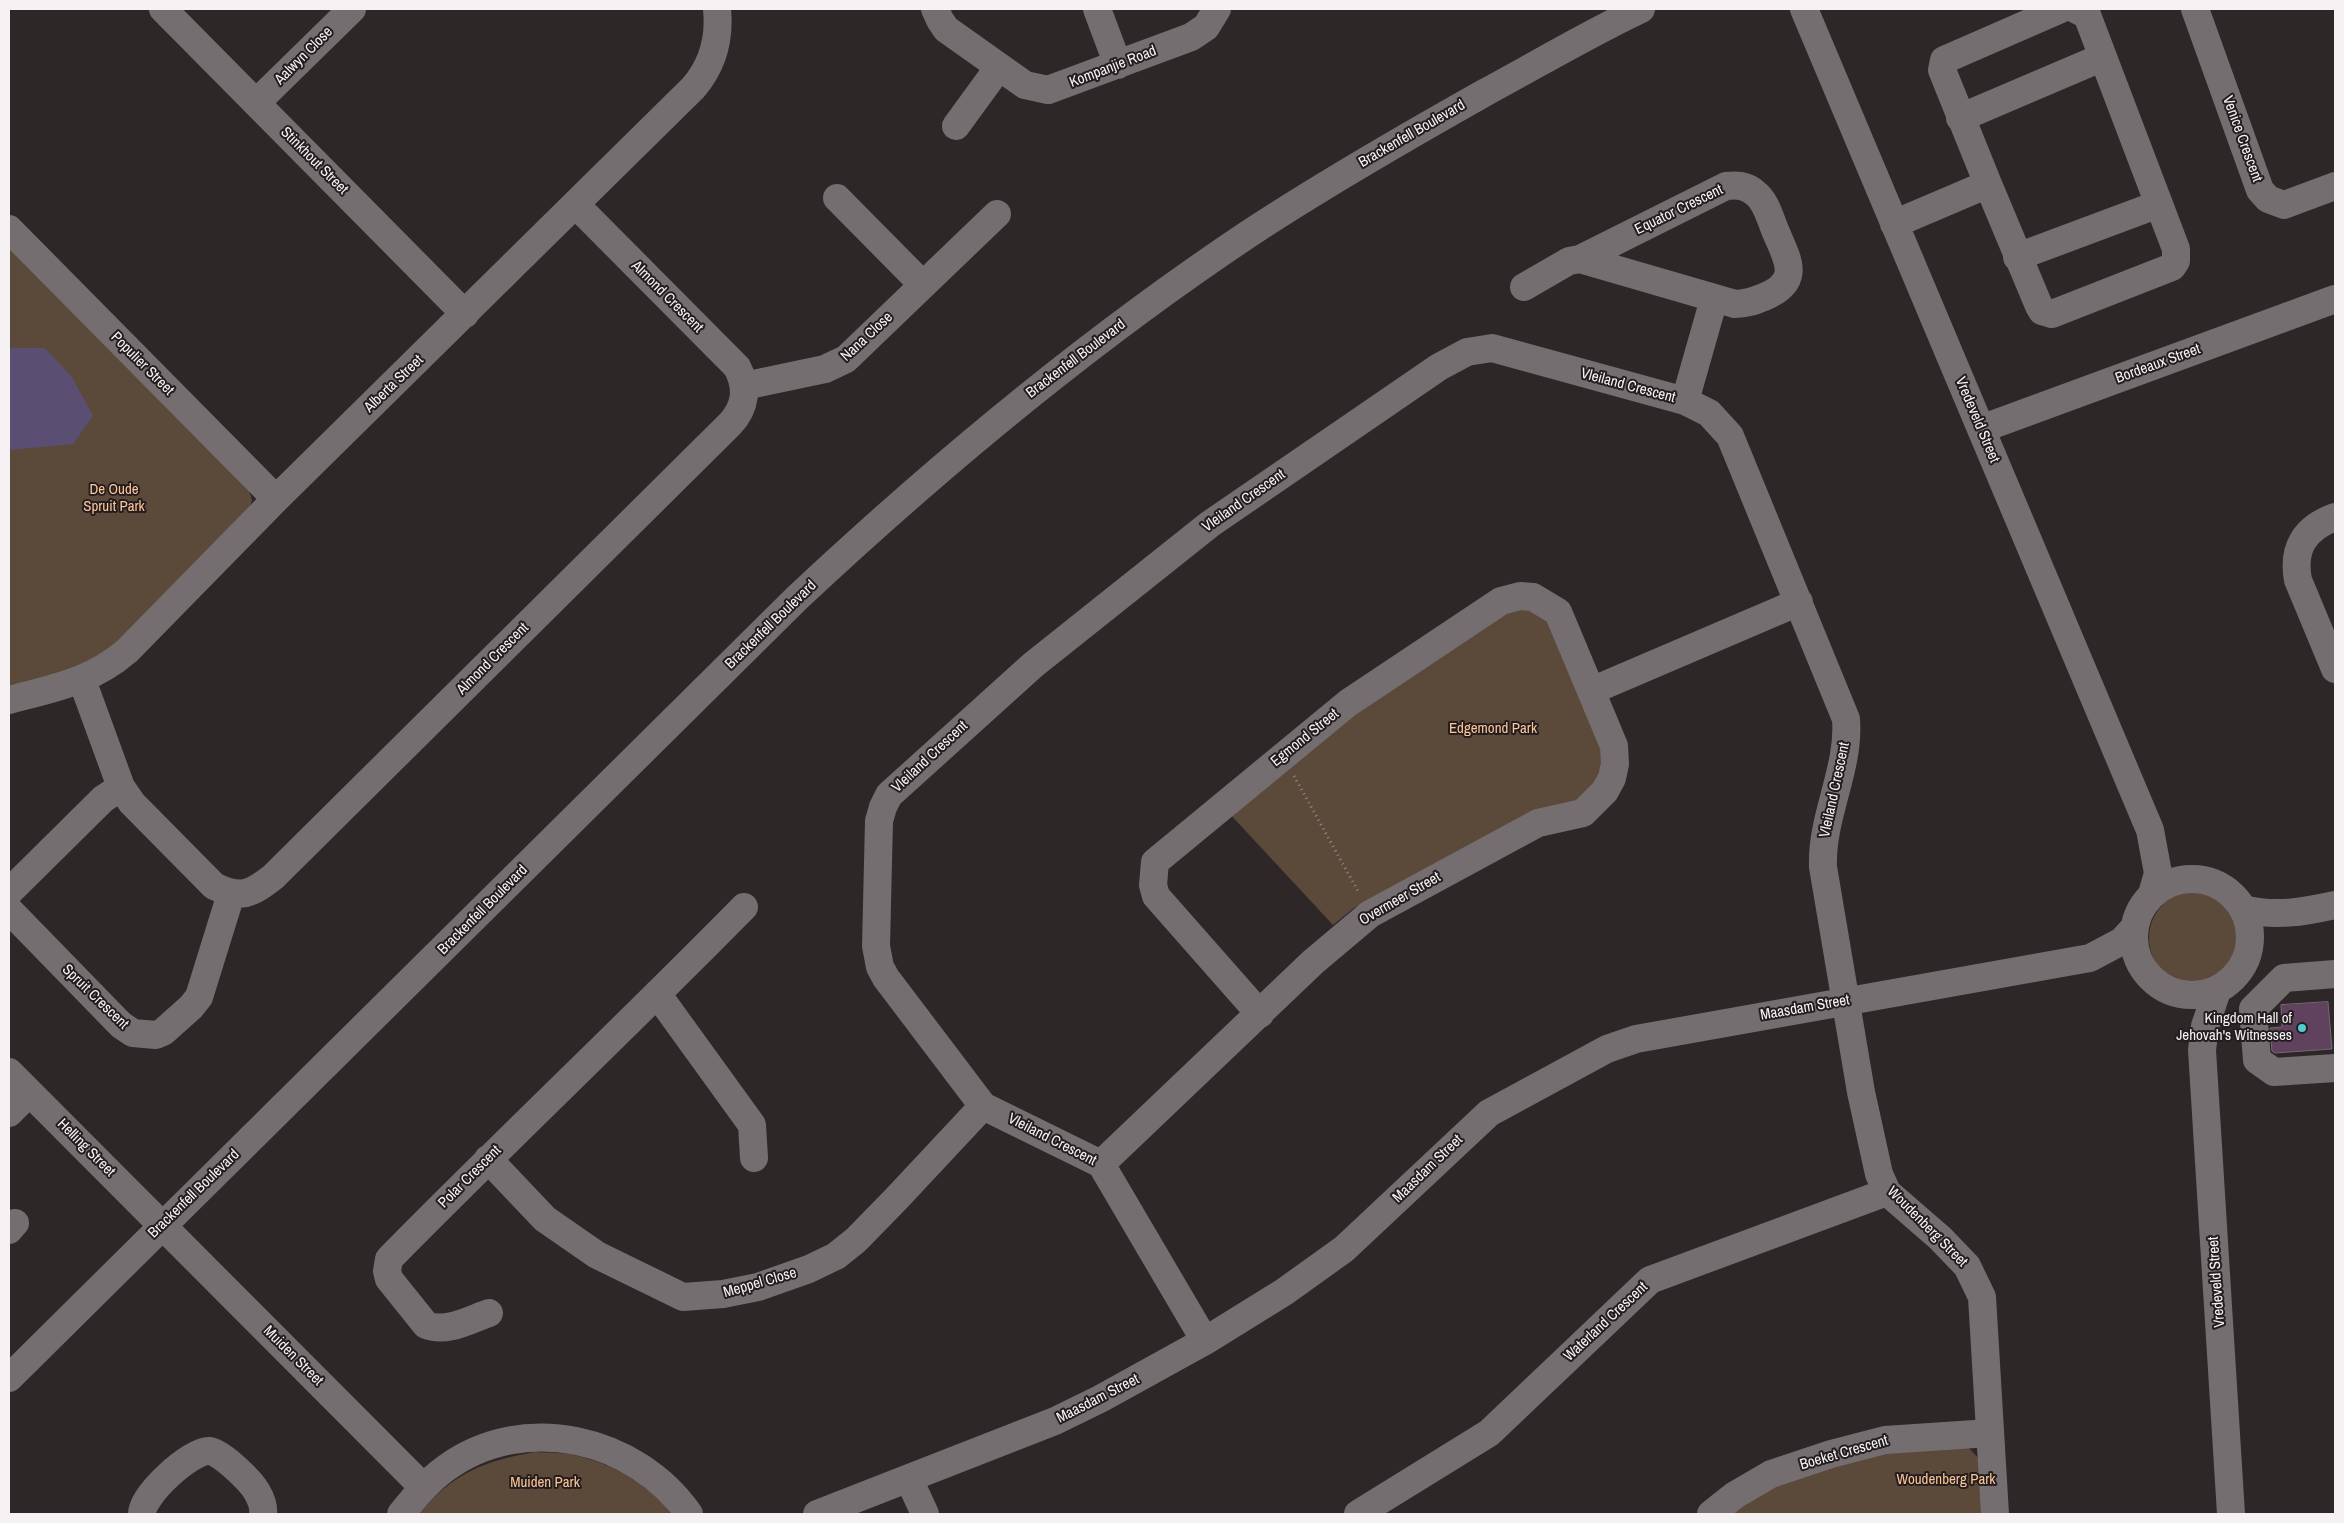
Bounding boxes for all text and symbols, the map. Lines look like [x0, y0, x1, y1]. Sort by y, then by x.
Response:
street label: Aalwyn Close [271, 23, 337, 89]
street label: Kompanjie Road [1067, 42, 1159, 92]
street label: Venice Crescent [2218, 94, 2266, 184]
street label: Brackenfell Boulevard [1356, 96, 1468, 172]
street label: Stinkhout Street [276, 123, 352, 199]
street label: Equator Crescent [1632, 181, 1726, 239]
street label: Almond Crescent [627, 257, 707, 337]
street label: Nana Close [837, 309, 897, 365]
street label: Brackenfell Boulevard [1023, 316, 1129, 402]
street label: Populier Street [107, 329, 177, 399]
street label: Bordeaux Street [2113, 340, 2203, 388]
street label: Alberta Street [361, 351, 427, 417]
street label: Vleiland Crescent [1579, 365, 1677, 407]
street label: Vredeveld Street [1951, 375, 2003, 465]
street label: Vleiland Crescent [1199, 466, 1289, 536]
park label: De Oude Spruit Park [83, 481, 145, 516]
street label: Brackenfell Boulevard [722, 577, 820, 673]
street label: Almond Crescent [453, 619, 533, 699]
street label: Egmond Street [1267, 705, 1343, 771]
street label: Vleiland Crescent [888, 717, 972, 797]
park label: Edgemond Park [1449, 720, 1537, 738]
street label: Vleiland Crescent [1816, 741, 1854, 839]
street label: Brackenfell Boulevard [434, 861, 532, 959]
street label: Overmeer Street [1356, 868, 1444, 930]
street label: Spruit Crescent [58, 961, 132, 1033]
street label: Maasdam Street [1759, 991, 1851, 1025]
place label: Kingdom Hall of Jehovah's Witnesses [2176, 1010, 2292, 1045]
marker: Kingdom Hall of Jehovah's Witnesses [2296, 1022, 2308, 1034]
street label: Vleiland Crescent [1005, 1110, 1099, 1170]
street label: Helling Street [53, 1115, 119, 1181]
street label: Maasdam Street [1389, 1131, 1467, 1207]
street label: Polar Crescent [435, 1142, 505, 1212]
street label: Brackenfell Boulevard [145, 1146, 243, 1242]
street label: Woudenberg Street [1883, 1183, 1971, 1271]
street label: Vredeveld Street [2205, 1236, 2229, 1328]
street label: Meppel Close [721, 1264, 799, 1302]
street label: Waterland Crescent [1560, 1279, 1652, 1365]
street label: Muiden Street [259, 1322, 327, 1390]
street label: Maasdam Street [1054, 1370, 1142, 1428]
street label: Boeket Crescent [1798, 1432, 1890, 1474]
park label: Woudenberg Park [1897, 1471, 1995, 1489]
park label: Muiden Park [510, 1474, 580, 1492]

